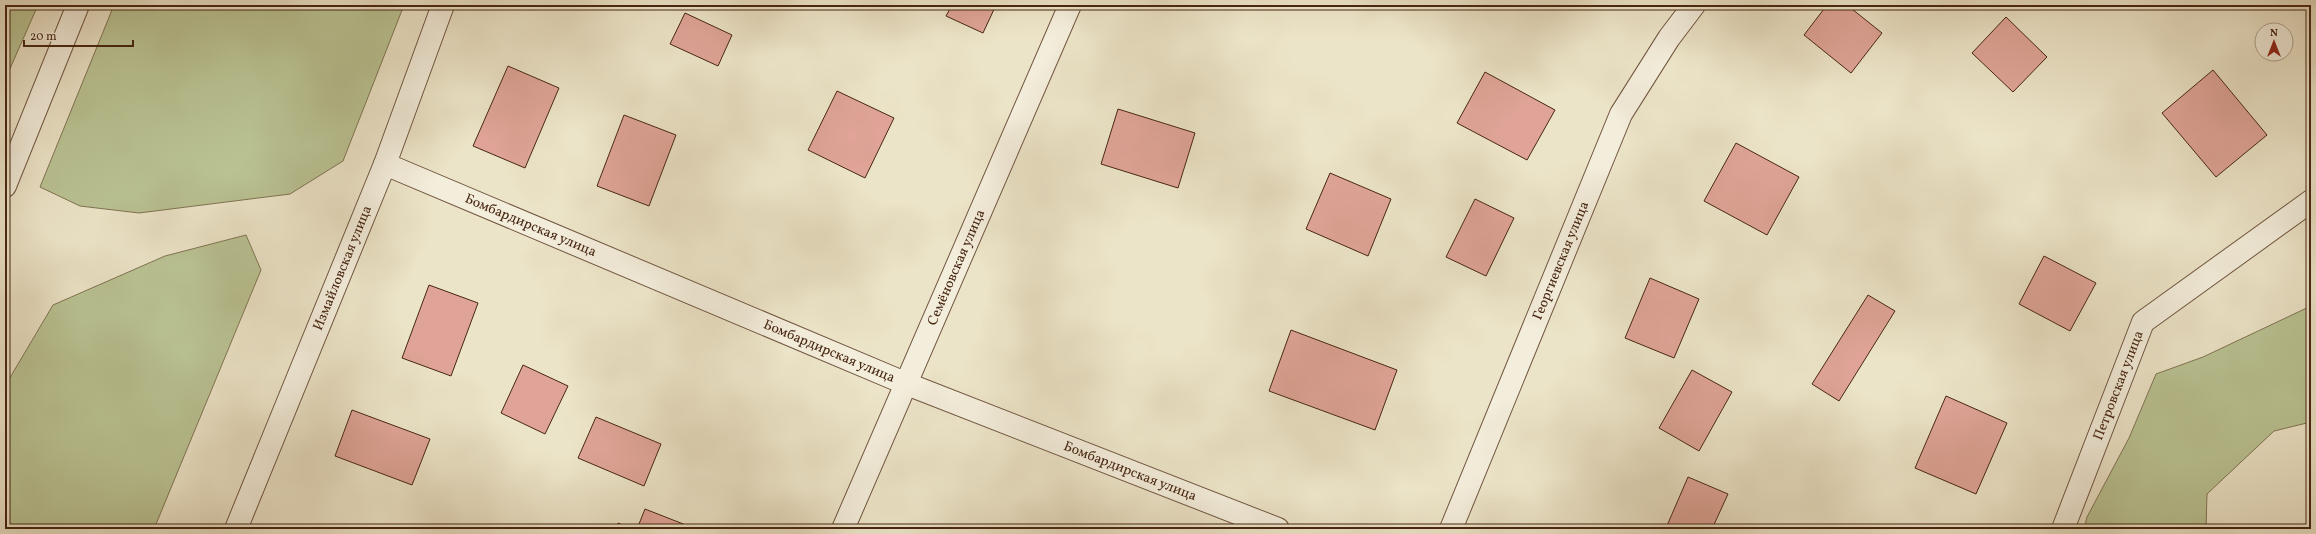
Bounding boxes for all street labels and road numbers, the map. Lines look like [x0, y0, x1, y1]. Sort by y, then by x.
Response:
street label: Бомбардирская улица [462, 189, 599, 262]
street label: Георгиевская улица [1528, 198, 1594, 323]
street label: Измайловская улица [309, 203, 377, 333]
street label: Семёновская улица [923, 207, 990, 328]
street label: Бомбардирская улица [760, 315, 898, 387]
street label: Петровская улица [2089, 328, 2148, 443]
street label: Бомбардирская улица [1061, 437, 1199, 506]

